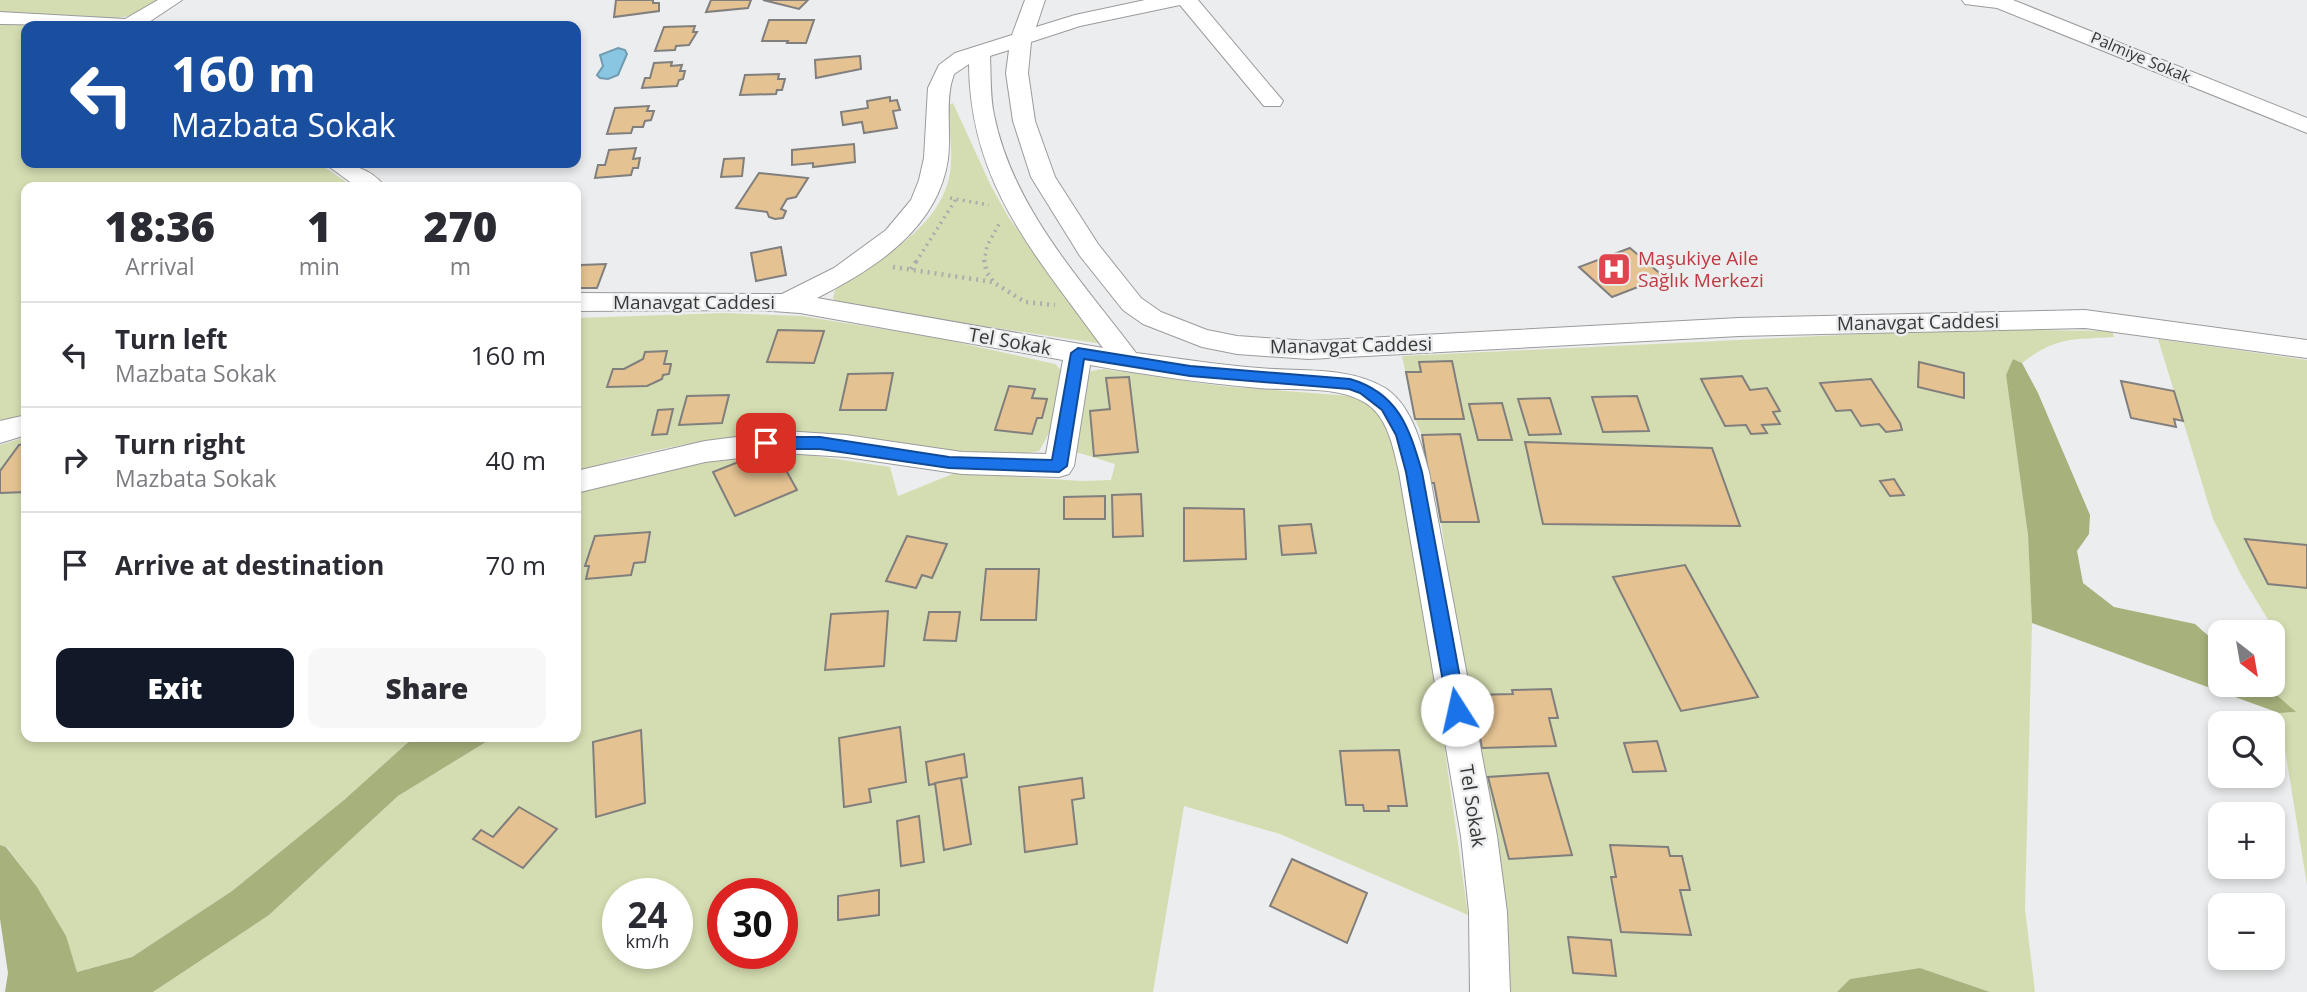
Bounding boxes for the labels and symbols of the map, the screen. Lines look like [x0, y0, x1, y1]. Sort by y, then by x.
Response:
street label: Palmiye Sokak [2088, 26, 2195, 88]
place label: Maşukiye Aile Sağlık Merkezi [1638, 245, 1764, 293]
hospital icon: Maşukiye Aile Sağlık Merkezi [1595, 250, 1633, 288]
street label: Manavgat Caddesi [613, 289, 775, 315]
street label: Manavgat Caddesi [1837, 308, 1999, 336]
street label: Tel Sokak [967, 321, 1053, 361]
street label: Manavgat Caddesi [1270, 331, 1432, 359]
pin [736, 413, 796, 473]
north arrow [2208, 620, 2286, 696]
position arrow [1420, 673, 1494, 747]
street label: Tel Sokak [1454, 763, 1492, 849]
speed limit sign: 30 [707, 878, 798, 969]

